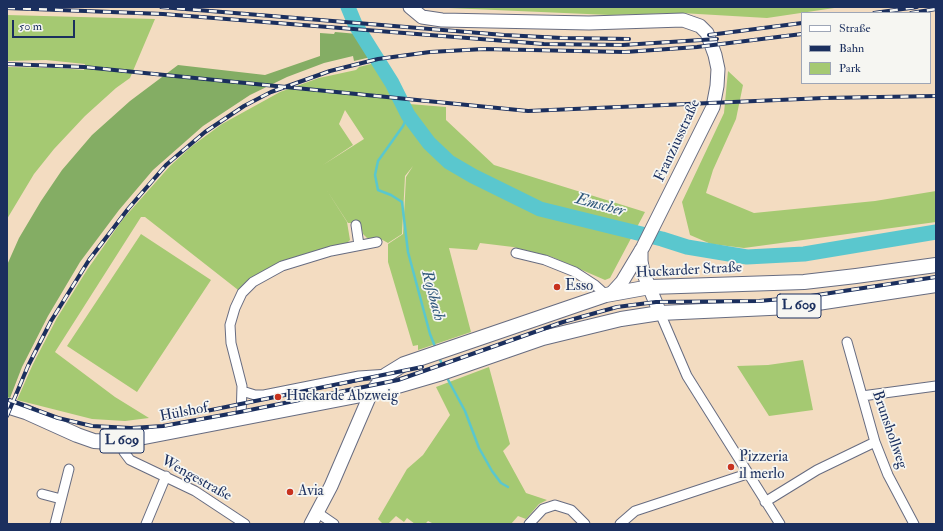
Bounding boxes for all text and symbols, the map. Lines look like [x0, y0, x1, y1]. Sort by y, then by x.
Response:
scale bar [14, 12, 77, 38]
legend [801, 12, 931, 84]
text: 50 m [19, 19, 42, 34]
text: Straße [839, 21, 870, 36]
text: Bahn [839, 41, 864, 56]
text: Park [839, 61, 861, 76]
street label: Franziusstraße [651, 97, 705, 185]
water label: Emscher [573, 190, 627, 222]
street label: Huckarder Straße [635, 259, 743, 283]
water label: Roßbach [416, 269, 448, 323]
place label: Esso [565, 278, 593, 296]
marker: Esso [552, 282, 562, 292]
road number: L 609 [777, 294, 821, 318]
place label: Huckarde Abzweig [286, 388, 398, 406]
street label: Brunshollweg [867, 389, 911, 471]
marker: Huckarde Abzweig [273, 392, 283, 402]
street label: Hülshof [158, 400, 210, 426]
road number: L 609 [100, 429, 144, 453]
place label: Pizzeria il merlo [739, 449, 788, 484]
street label: Wengestraße [158, 452, 234, 506]
marker: Pizzeria il merlo [726, 462, 736, 472]
place label: Avia [298, 483, 324, 501]
marker: Avia [285, 487, 295, 497]

